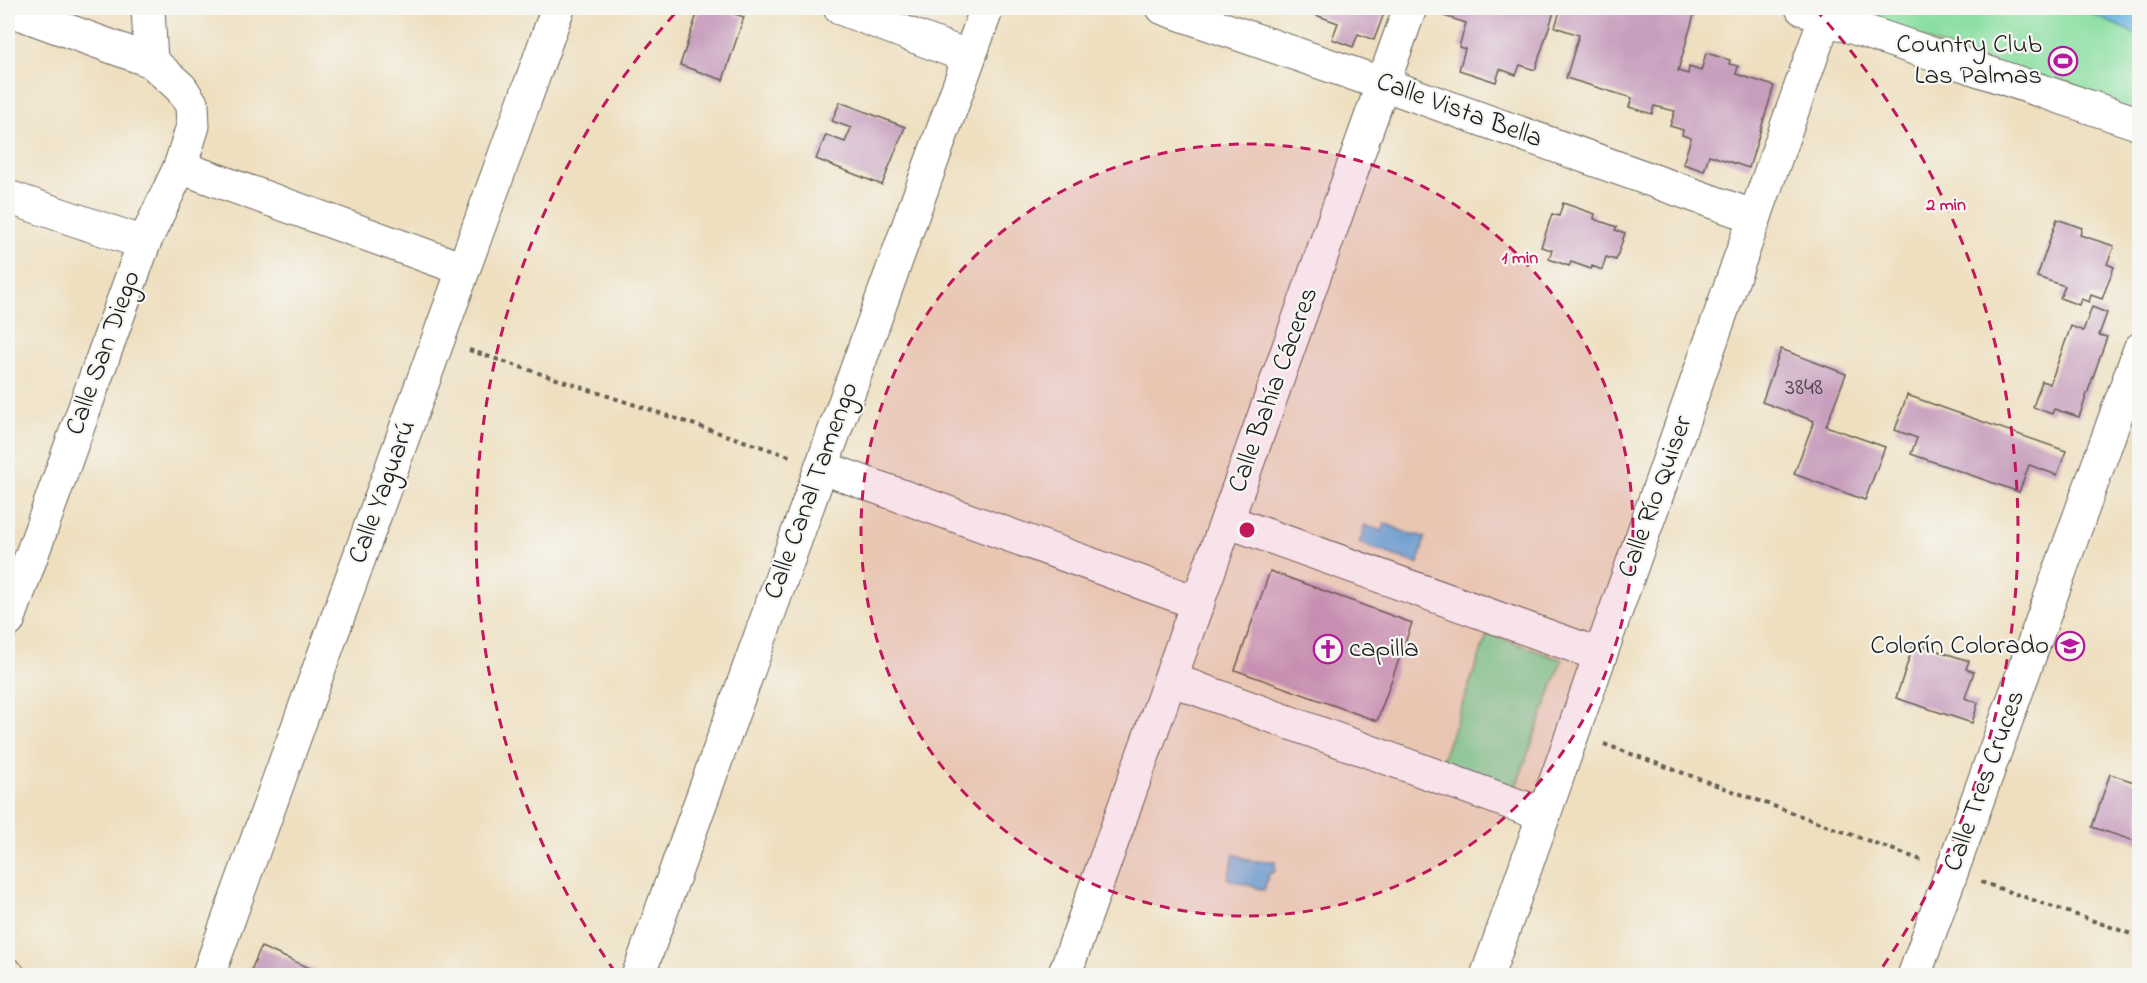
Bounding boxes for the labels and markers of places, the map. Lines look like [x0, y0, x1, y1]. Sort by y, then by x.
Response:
place label: Country Club Las Palmas [1896, 26, 2042, 96]
sports icon: Country Club Las Palmas [2047, 45, 2079, 77]
centre of rings [1237, 520, 1257, 540]
place label: Colorín Colorado [1870, 627, 2049, 666]
place label: capilla [1349, 630, 1419, 669]
school or university icon: Colorín Colorado [2054, 630, 2086, 662]
church icon: capilla [1312, 633, 1344, 665]

